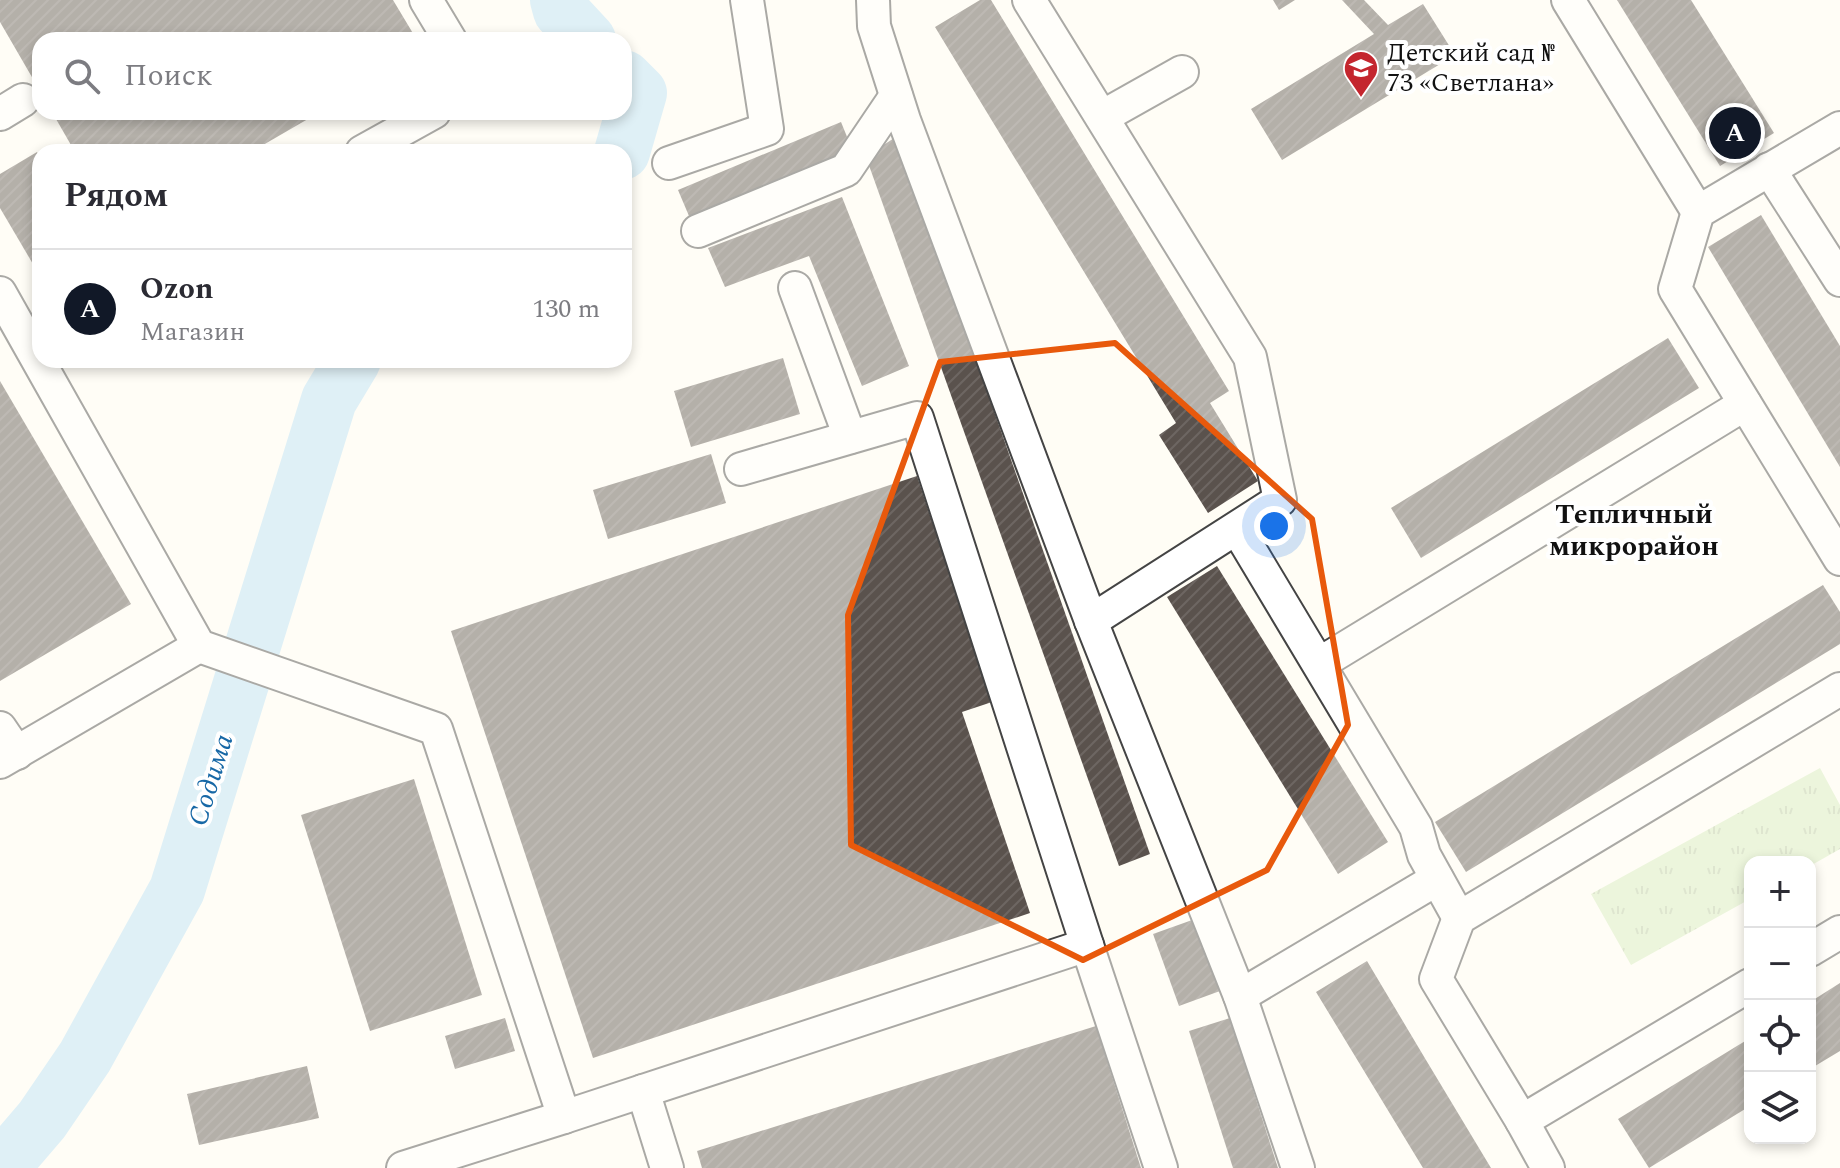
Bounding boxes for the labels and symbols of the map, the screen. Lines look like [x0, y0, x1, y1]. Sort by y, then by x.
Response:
place label: Детский сад № 73 «Светлана» [1387, 33, 1556, 103]
school or university icon: Детский сад № 73 «Светлана» [1342, 49, 1380, 99]
pin: A [1709, 103, 1761, 163]
district label: Тепличный микрорайон [1549, 493, 1719, 568]
your location [1254, 506, 1294, 546]
water label: Содима [177, 729, 245, 831]

